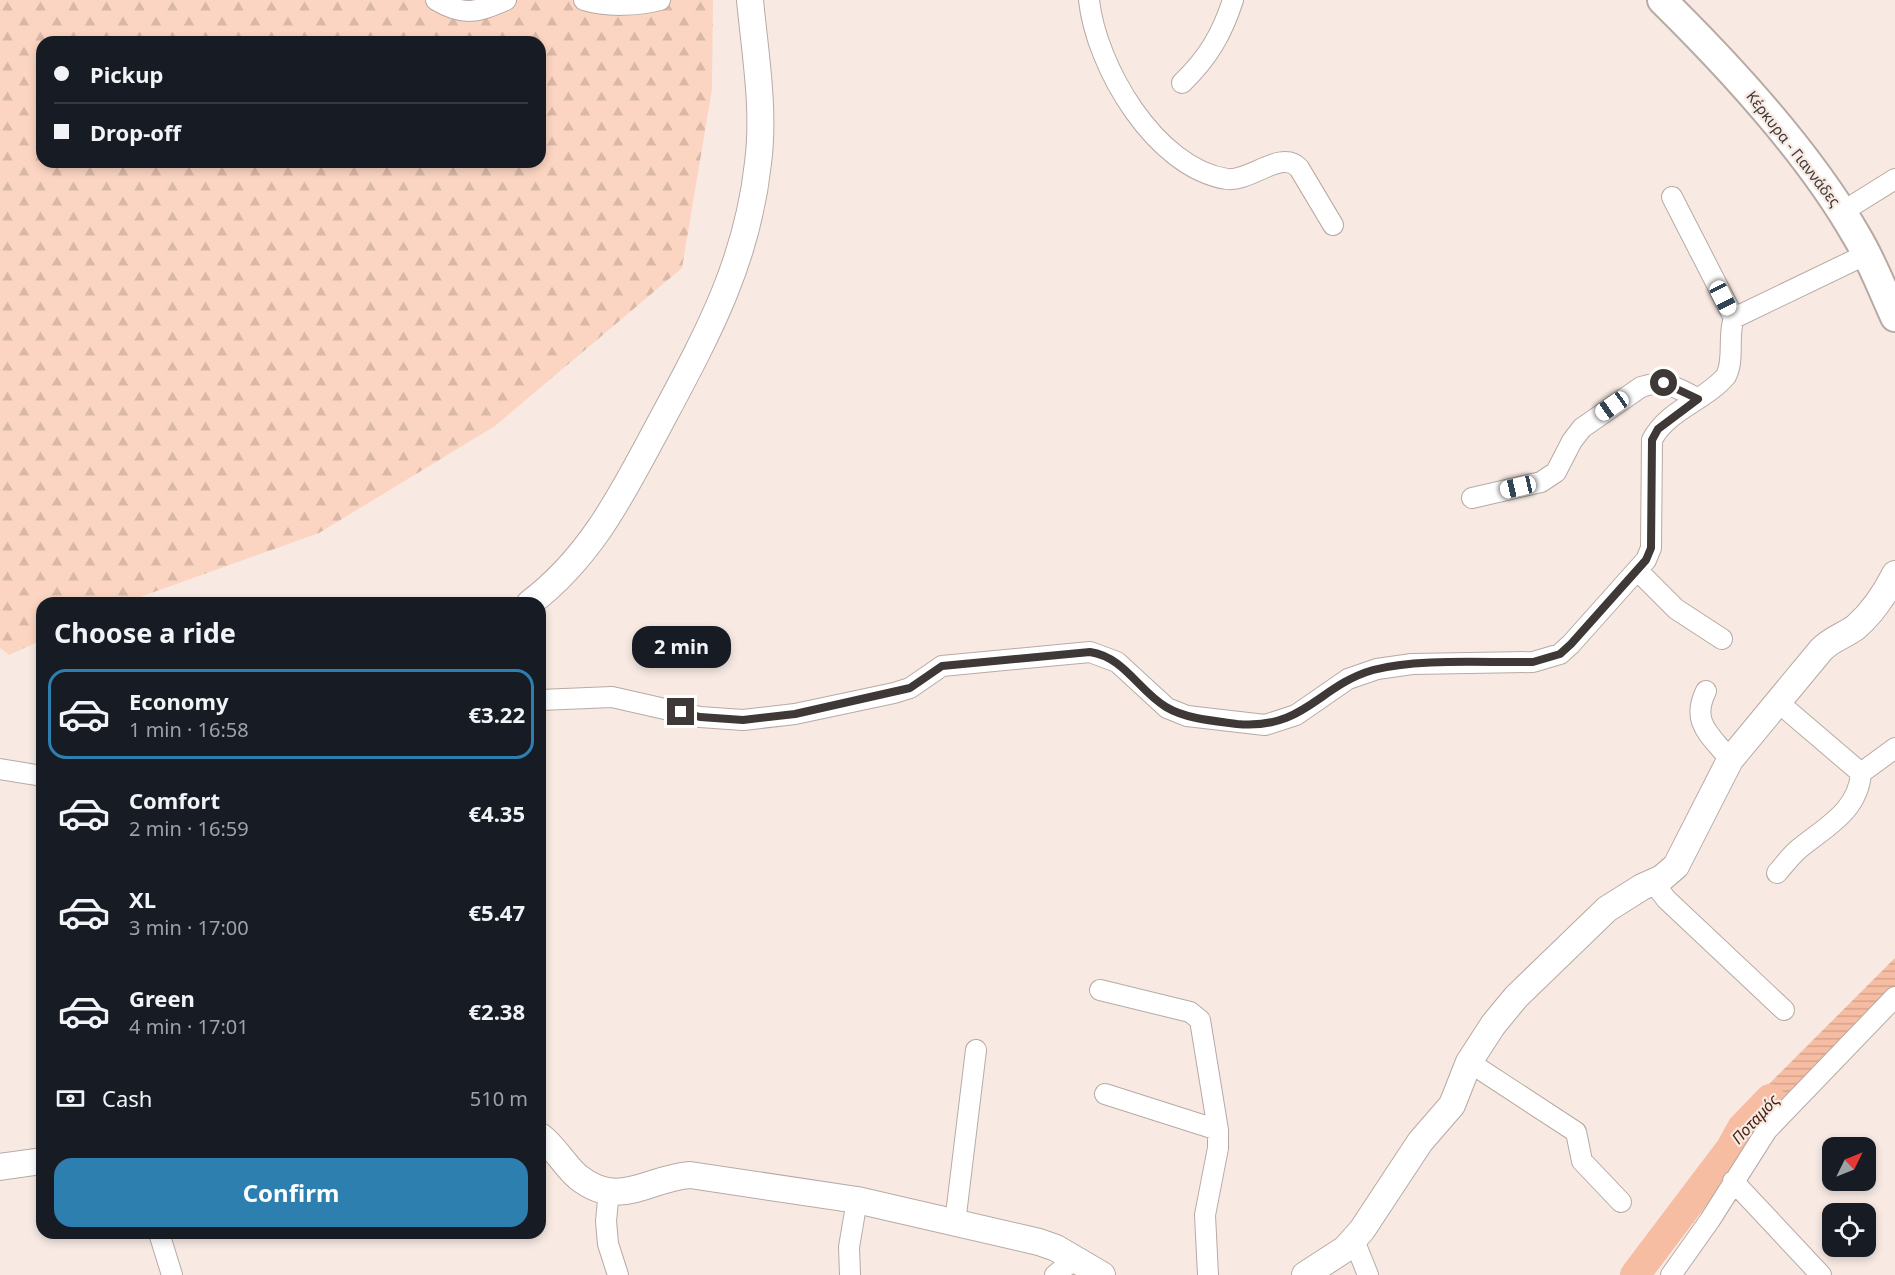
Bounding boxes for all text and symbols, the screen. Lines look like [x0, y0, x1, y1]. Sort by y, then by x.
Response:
text: Pickup [90, 59, 163, 89]
street label: Κέρκυρα - Γιαννάδες [1742, 86, 1845, 210]
text: Drop-off [90, 117, 181, 147]
car [1707, 278, 1739, 318]
route start [1650, 369, 1677, 396]
car [1592, 388, 1632, 424]
car [1498, 474, 1538, 500]
text: Choose a ride [54, 614, 236, 651]
callout: 2 min [632, 625, 730, 667]
text: 2 min [654, 633, 709, 660]
text: Economy [129, 686, 228, 716]
icon: car [57, 687, 111, 741]
route end [667, 698, 694, 725]
text: €3.22 [468, 699, 525, 729]
text: 1 min · 16:58 [129, 716, 249, 743]
text: Comfort [129, 785, 220, 815]
icon: car [57, 786, 111, 840]
text: €4.35 [468, 798, 525, 828]
text: 2 min · 16:59 [129, 815, 249, 842]
text: XL [129, 884, 156, 914]
icon: car [57, 885, 111, 939]
text: €5.47 [468, 897, 525, 927]
text: 3 min · 17:00 [129, 914, 249, 941]
text: Green [129, 983, 195, 1013]
icon: car [57, 984, 111, 1038]
text: €2.38 [468, 996, 525, 1026]
text: 4 min · 17:01 [129, 1013, 249, 1040]
icon: cash [54, 1082, 87, 1115]
text: Cash [102, 1083, 152, 1113]
text: 510 m [470, 1085, 528, 1112]
water label: Ποταμός [1726, 1089, 1784, 1149]
north arrow [1822, 1137, 1876, 1191]
map controls [1822, 1137, 1876, 1257]
button: Confirm [54, 1158, 528, 1227]
button: locate [1822, 1203, 1876, 1257]

